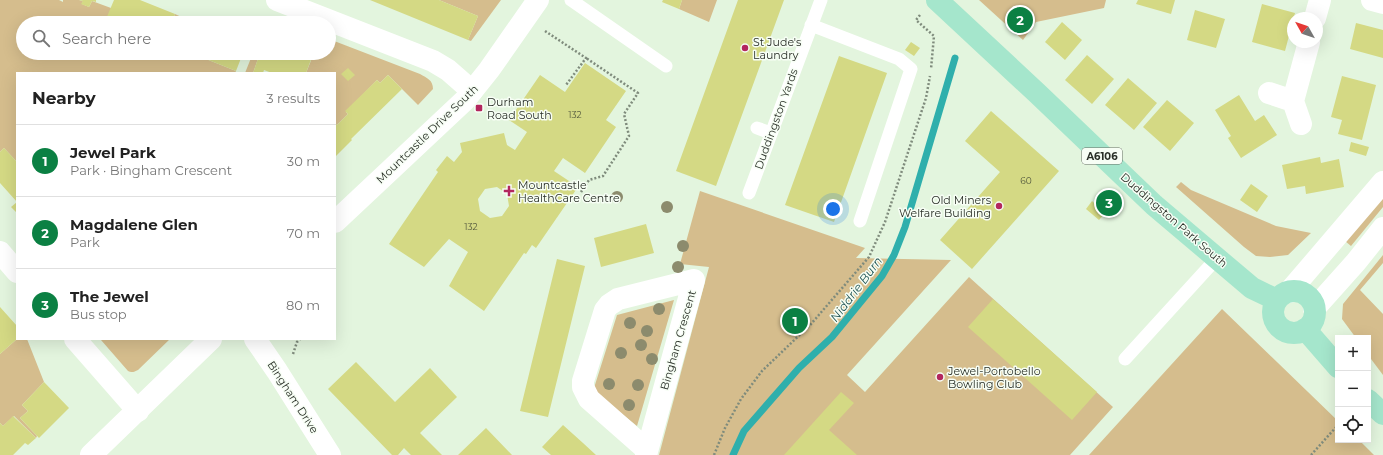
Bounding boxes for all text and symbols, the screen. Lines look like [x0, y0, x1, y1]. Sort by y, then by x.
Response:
pin: 2 [1007, 5, 1033, 35]
north arrow [1287, 12, 1323, 48]
search box [16, 16, 336, 60]
icon: search [30, 27, 52, 49]
text: Search here [62, 29, 151, 48]
place label: St Jude's Laundry [753, 35, 802, 62]
marker: St Jude's Laundry [740, 43, 750, 53]
street label: Duddingston Yards [751, 66, 801, 171]
street label: Mountcastle Drive South [373, 82, 481, 186]
text: Nearby [32, 88, 96, 108]
text: 3 results [266, 90, 320, 106]
place label: Durham Road South [487, 95, 552, 122]
marker: Durham Road South [474, 103, 484, 113]
house number: 132 [568, 109, 582, 120]
text: Jewel Park [70, 143, 156, 162]
road number: A6106 [1082, 148, 1122, 164]
text: 1 [42, 153, 48, 169]
text: 30 m [287, 153, 320, 169]
text: Park · Bingham Crescent [70, 162, 232, 178]
street label: Duddingston Park South [1118, 170, 1230, 270]
house number: 60 [1020, 175, 1032, 186]
place label: Mountcastle HealthCare Centre [518, 178, 620, 205]
marker: Mountcastle HealthCare Centre [503, 185, 515, 197]
pin: 3 [1096, 188, 1122, 218]
place label: Old Miners Welfare Building [899, 193, 992, 220]
your location [823, 199, 843, 219]
marker: Old Miners Welfare Building [994, 201, 1004, 211]
text: Magdalene Glen [70, 215, 198, 234]
house number: 132 [464, 221, 478, 232]
text: 2 [41, 225, 49, 241]
text: 70 m [287, 225, 320, 241]
text: Park [70, 234, 100, 250]
water label: Niddrie Burn [827, 254, 885, 324]
text: The Jewel [70, 287, 149, 306]
street label: Bingham Crescent [657, 288, 699, 392]
text: 3 [41, 297, 49, 313]
text: 80 m [286, 297, 320, 313]
text: Bus stop [70, 306, 127, 322]
pin: 1 [782, 306, 808, 336]
map controls [1335, 335, 1371, 443]
button: + [1335, 335, 1371, 371]
street label: Bingham Drive [264, 358, 322, 436]
place label: Jewel-Portobello Bowling Club [947, 364, 1041, 391]
button: − [1335, 371, 1371, 407]
marker: Jewel-Portobello Bowling Club [935, 372, 945, 382]
button: locate [1335, 407, 1371, 443]

